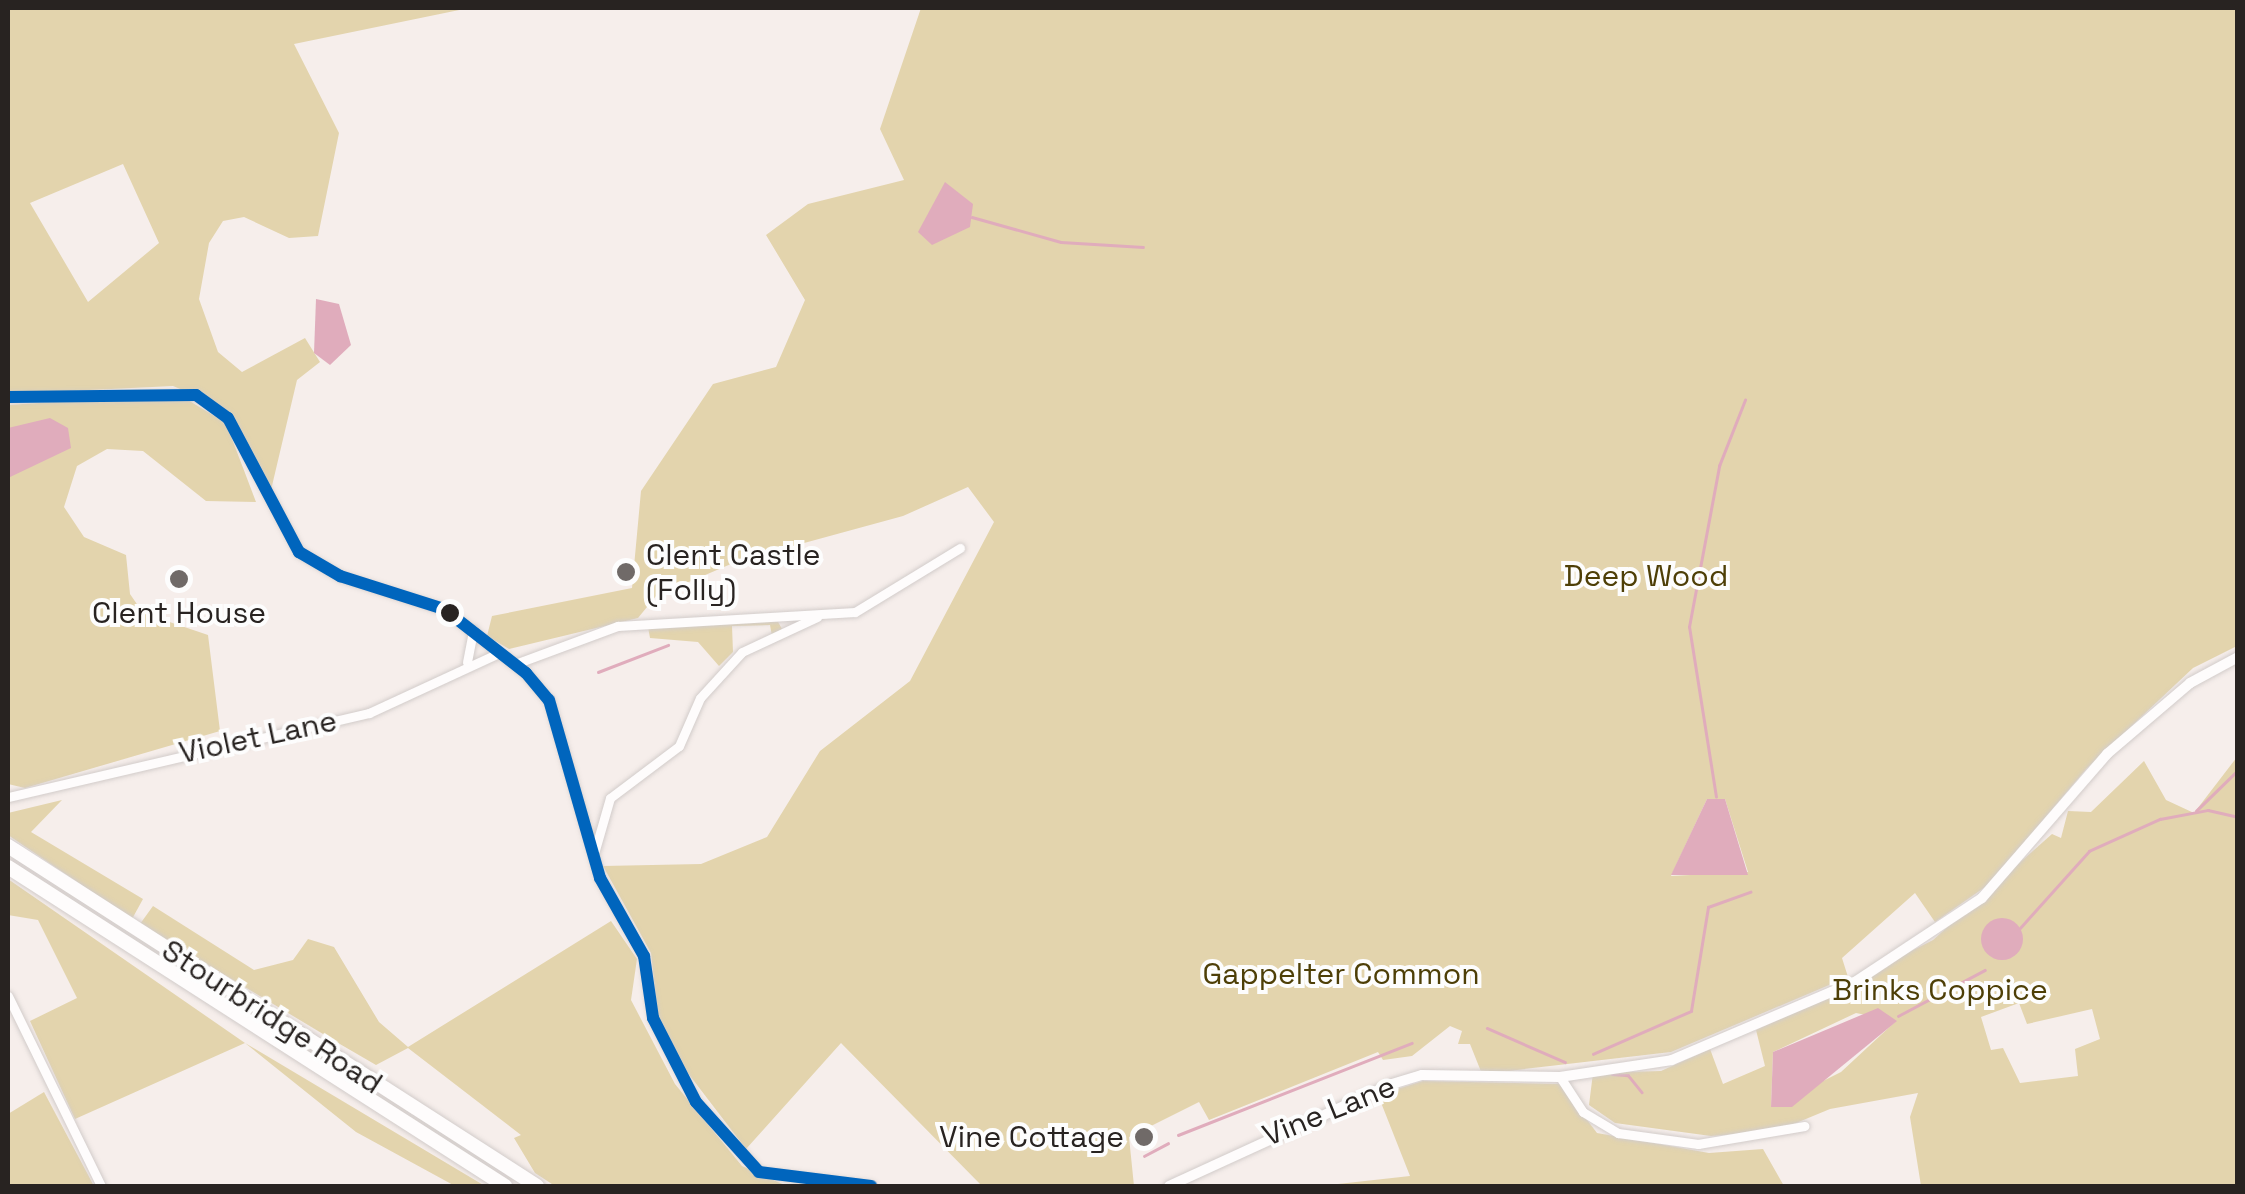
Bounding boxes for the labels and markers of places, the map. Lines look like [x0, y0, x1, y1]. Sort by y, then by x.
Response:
place label: Clent Castle (Folly) [646, 537, 821, 608]
marker: Clent Castle (Folly) [615, 561, 637, 583]
marker: Clent House [168, 568, 190, 590]
place label: Clent House [92, 595, 266, 631]
unlabelled marker [440, 603, 460, 623]
place label: Vine Cottage [939, 1119, 1124, 1155]
marker: Vine Cottage [1133, 1126, 1155, 1148]

